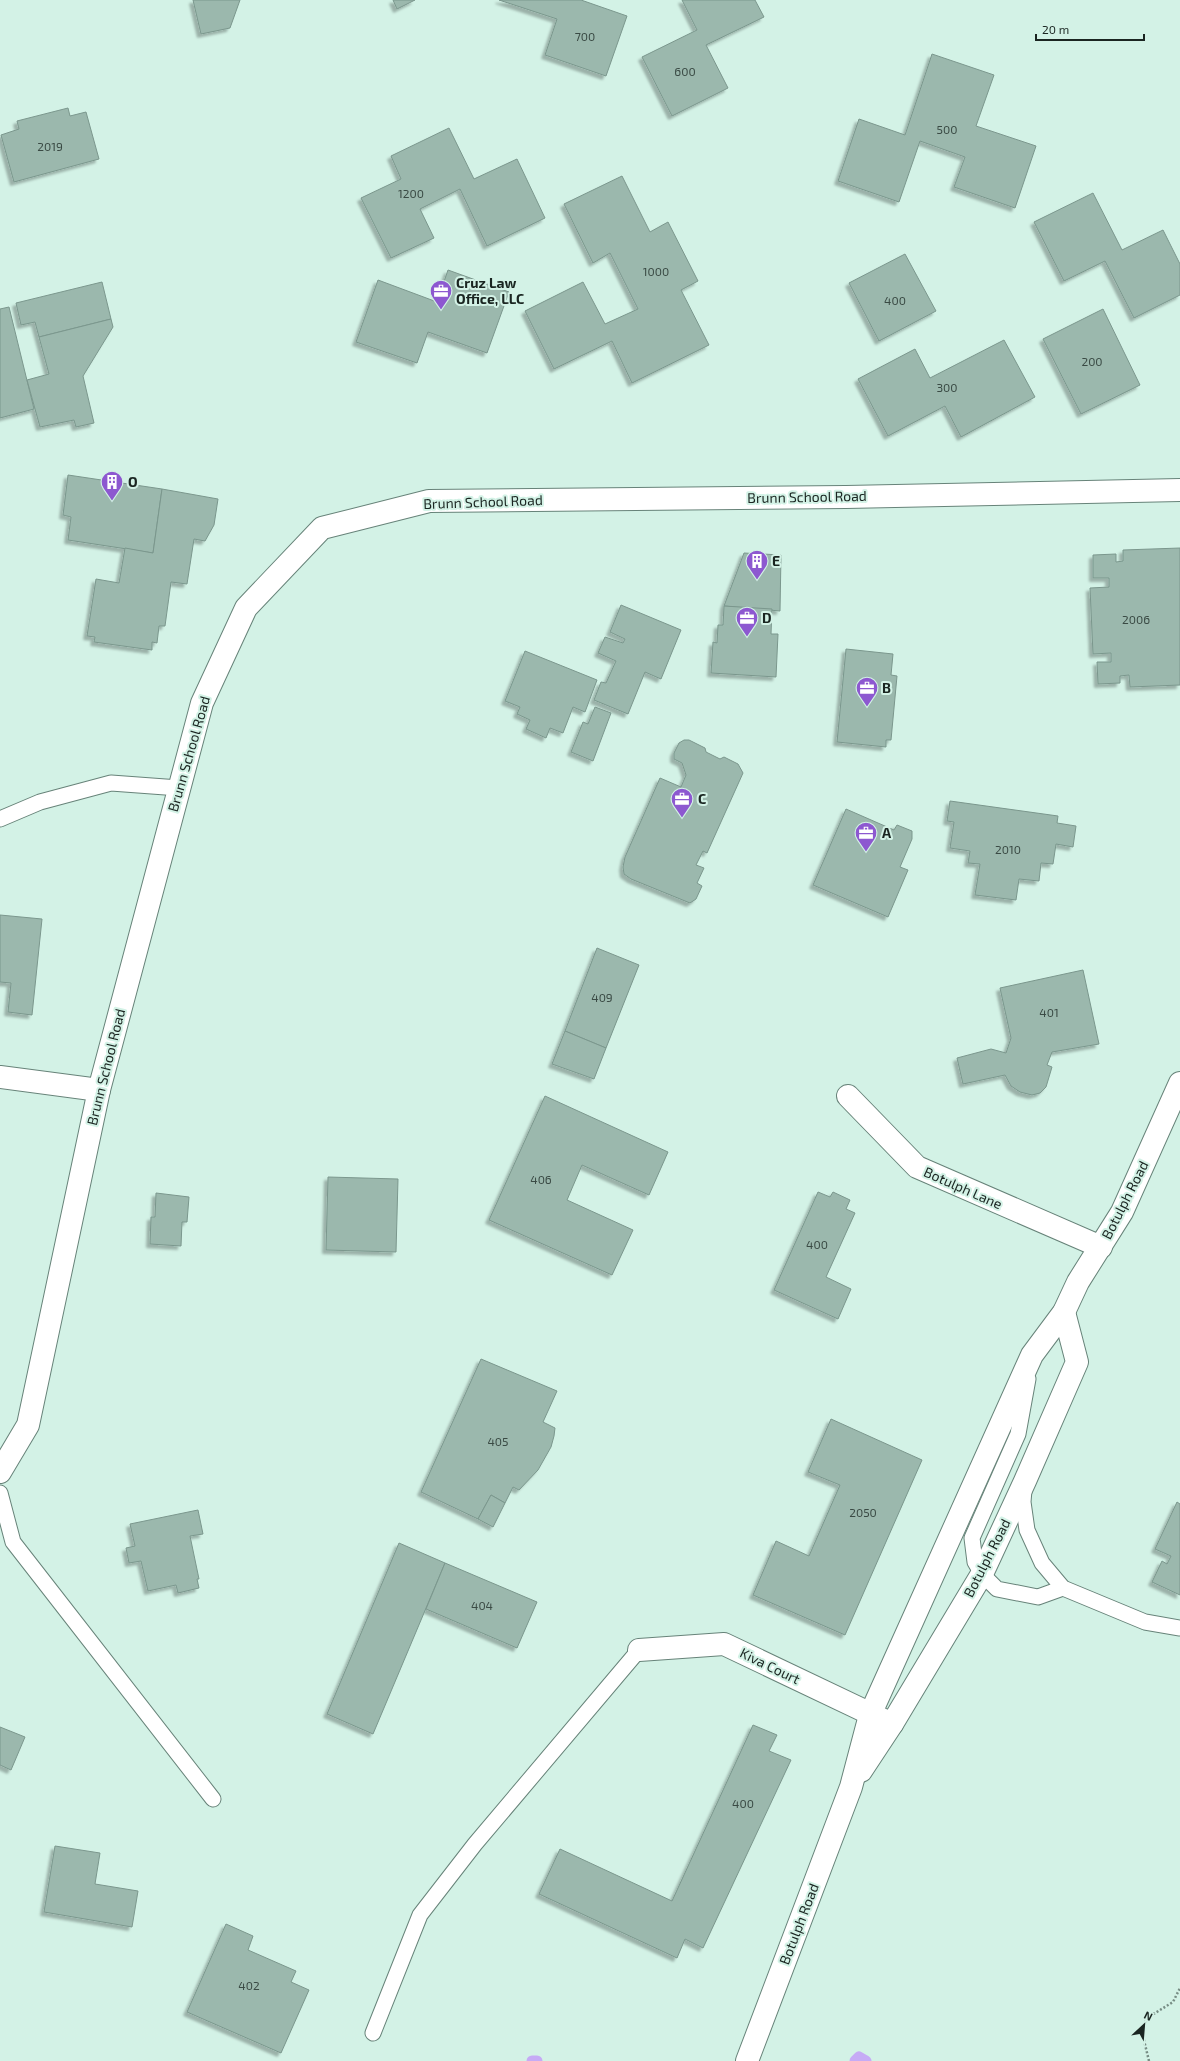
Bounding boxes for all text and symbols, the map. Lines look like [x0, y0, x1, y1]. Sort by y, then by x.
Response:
scale bar [1036, 16, 1144, 42]
text: 20 m [1042, 22, 1069, 36]
house number: 700 [575, 29, 595, 43]
house number: 600 [674, 64, 696, 78]
house number: 500 [937, 122, 957, 136]
house number: 2019 [37, 139, 63, 153]
house number: 1200 [398, 186, 424, 200]
house number: 1000 [643, 264, 669, 278]
place label: Cruz Law Office, LLC [456, 274, 524, 307]
office icon: Cruz Law Office, LLC [428, 278, 454, 311]
house number: 400 [884, 293, 906, 307]
house number: 200 [1081, 354, 1103, 368]
house number: 300 [936, 380, 958, 394]
building icon: O [99, 469, 125, 502]
place label: O [128, 473, 138, 490]
street label: Brunn School Road [747, 487, 867, 506]
street label: Brunn School Road [423, 491, 543, 512]
building icon: E [744, 548, 770, 581]
place label: E [772, 552, 780, 569]
office icon: D [734, 605, 760, 638]
place label: D [762, 609, 772, 626]
house number: 2006 [1122, 612, 1150, 626]
office icon: B [854, 675, 880, 708]
place label: B [882, 679, 891, 696]
street label: Brunn School Road [164, 694, 213, 814]
office icon: C [669, 786, 695, 819]
place label: C [698, 790, 706, 807]
office icon: A [853, 820, 879, 853]
place label: A [882, 824, 892, 841]
house number: 2010 [995, 842, 1021, 856]
house number: 409 [591, 990, 613, 1004]
house number: 401 [1039, 1005, 1059, 1019]
street label: Brunn School Road [83, 1007, 128, 1127]
street label: Botulph Road [1098, 1158, 1152, 1242]
street label: Botulph Lane [921, 1163, 1005, 1212]
house number: 406 [530, 1172, 552, 1186]
house number: 400 [806, 1237, 828, 1251]
house number: 405 [487, 1434, 509, 1448]
house number: 2050 [849, 1505, 877, 1519]
street label: Botulph Road [960, 1516, 1014, 1600]
house number: 404 [471, 1598, 493, 1612]
street label: Kiva Court [737, 1644, 803, 1687]
house number: 400 [732, 1796, 754, 1810]
street label: Botulph Road [775, 1881, 822, 1967]
house number: 402 [238, 1978, 260, 1992]
north arrow [1124, 2005, 1164, 2045]
text: N [1142, 2008, 1155, 2023]

